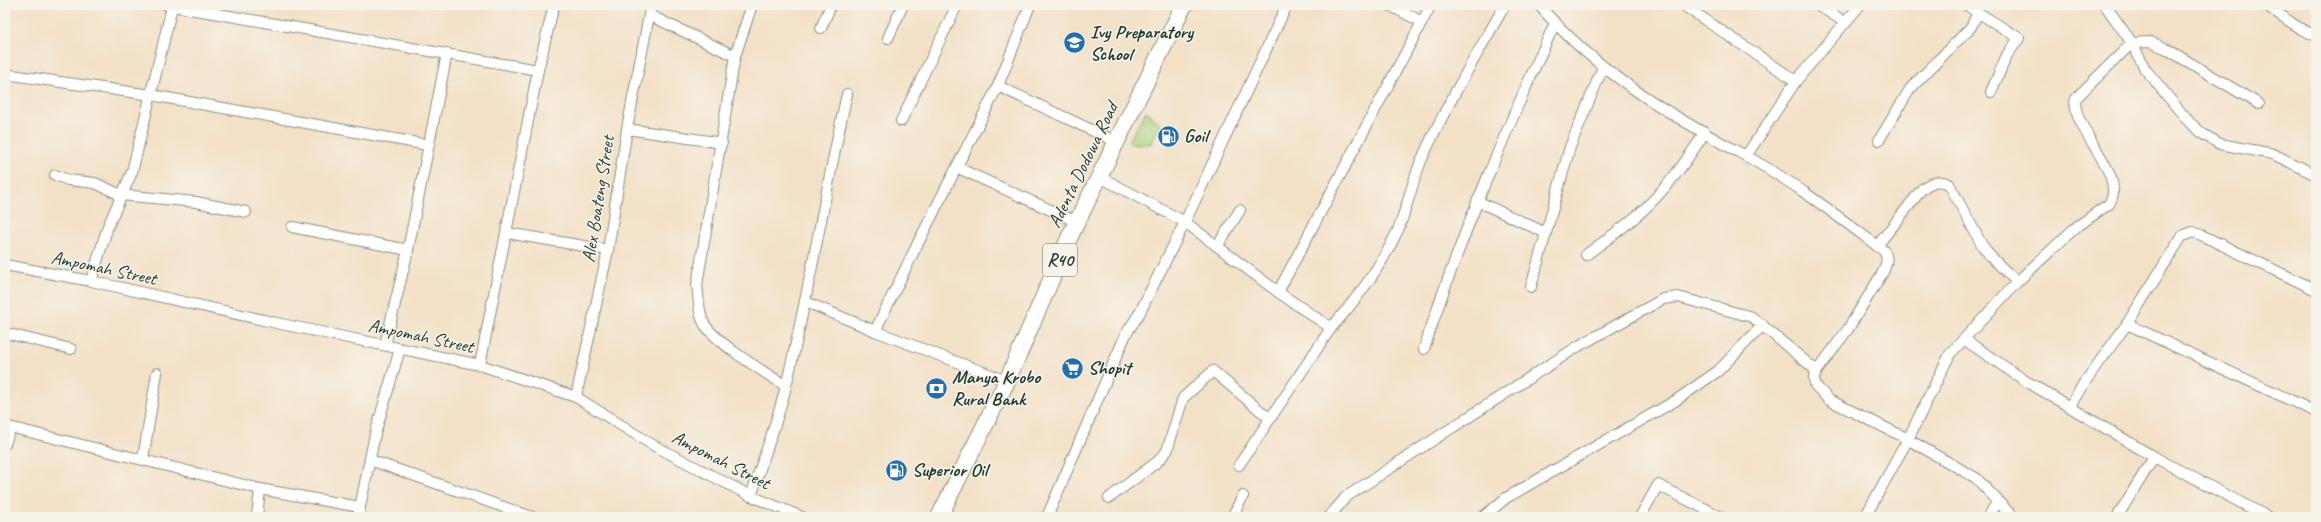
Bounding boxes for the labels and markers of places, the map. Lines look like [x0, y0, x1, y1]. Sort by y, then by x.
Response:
place label: Ivy Preparatory School [1090, 20, 1195, 66]
school or university icon: Ivy Preparatory School [1062, 30, 1088, 56]
fuel station icon: Goil [1156, 123, 1182, 149]
place label: Goil [1184, 124, 1211, 148]
supermarket icon: Shopit [1059, 355, 1085, 381]
place label: Shopit [1088, 356, 1134, 380]
place label: Manya Krobo Rural Bank [952, 365, 1041, 411]
bank icon: Manya Krobo Rural Bank [924, 375, 950, 401]
fuel station icon: Superior Oil [884, 457, 910, 483]
place label: Superior Oil [912, 458, 991, 482]

